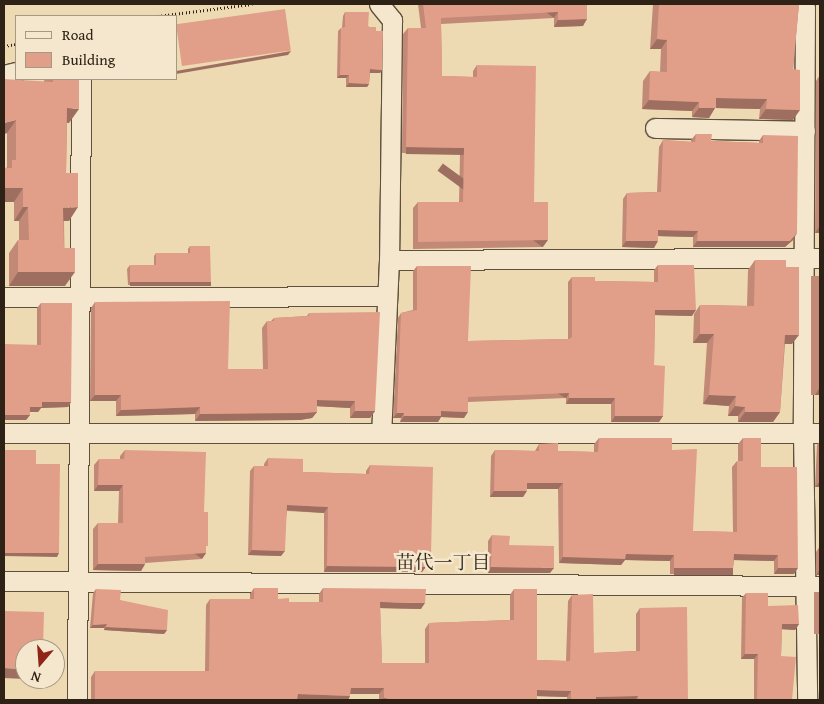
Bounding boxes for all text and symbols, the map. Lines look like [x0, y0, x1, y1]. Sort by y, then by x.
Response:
legend [15, 15, 178, 80]
text: Road [62, 24, 93, 45]
text: Building [62, 49, 115, 70]
district label: 苗代一丁目 [396, 552, 490, 574]
north arrow [15, 639, 65, 689]
text: N [28, 666, 43, 688]

